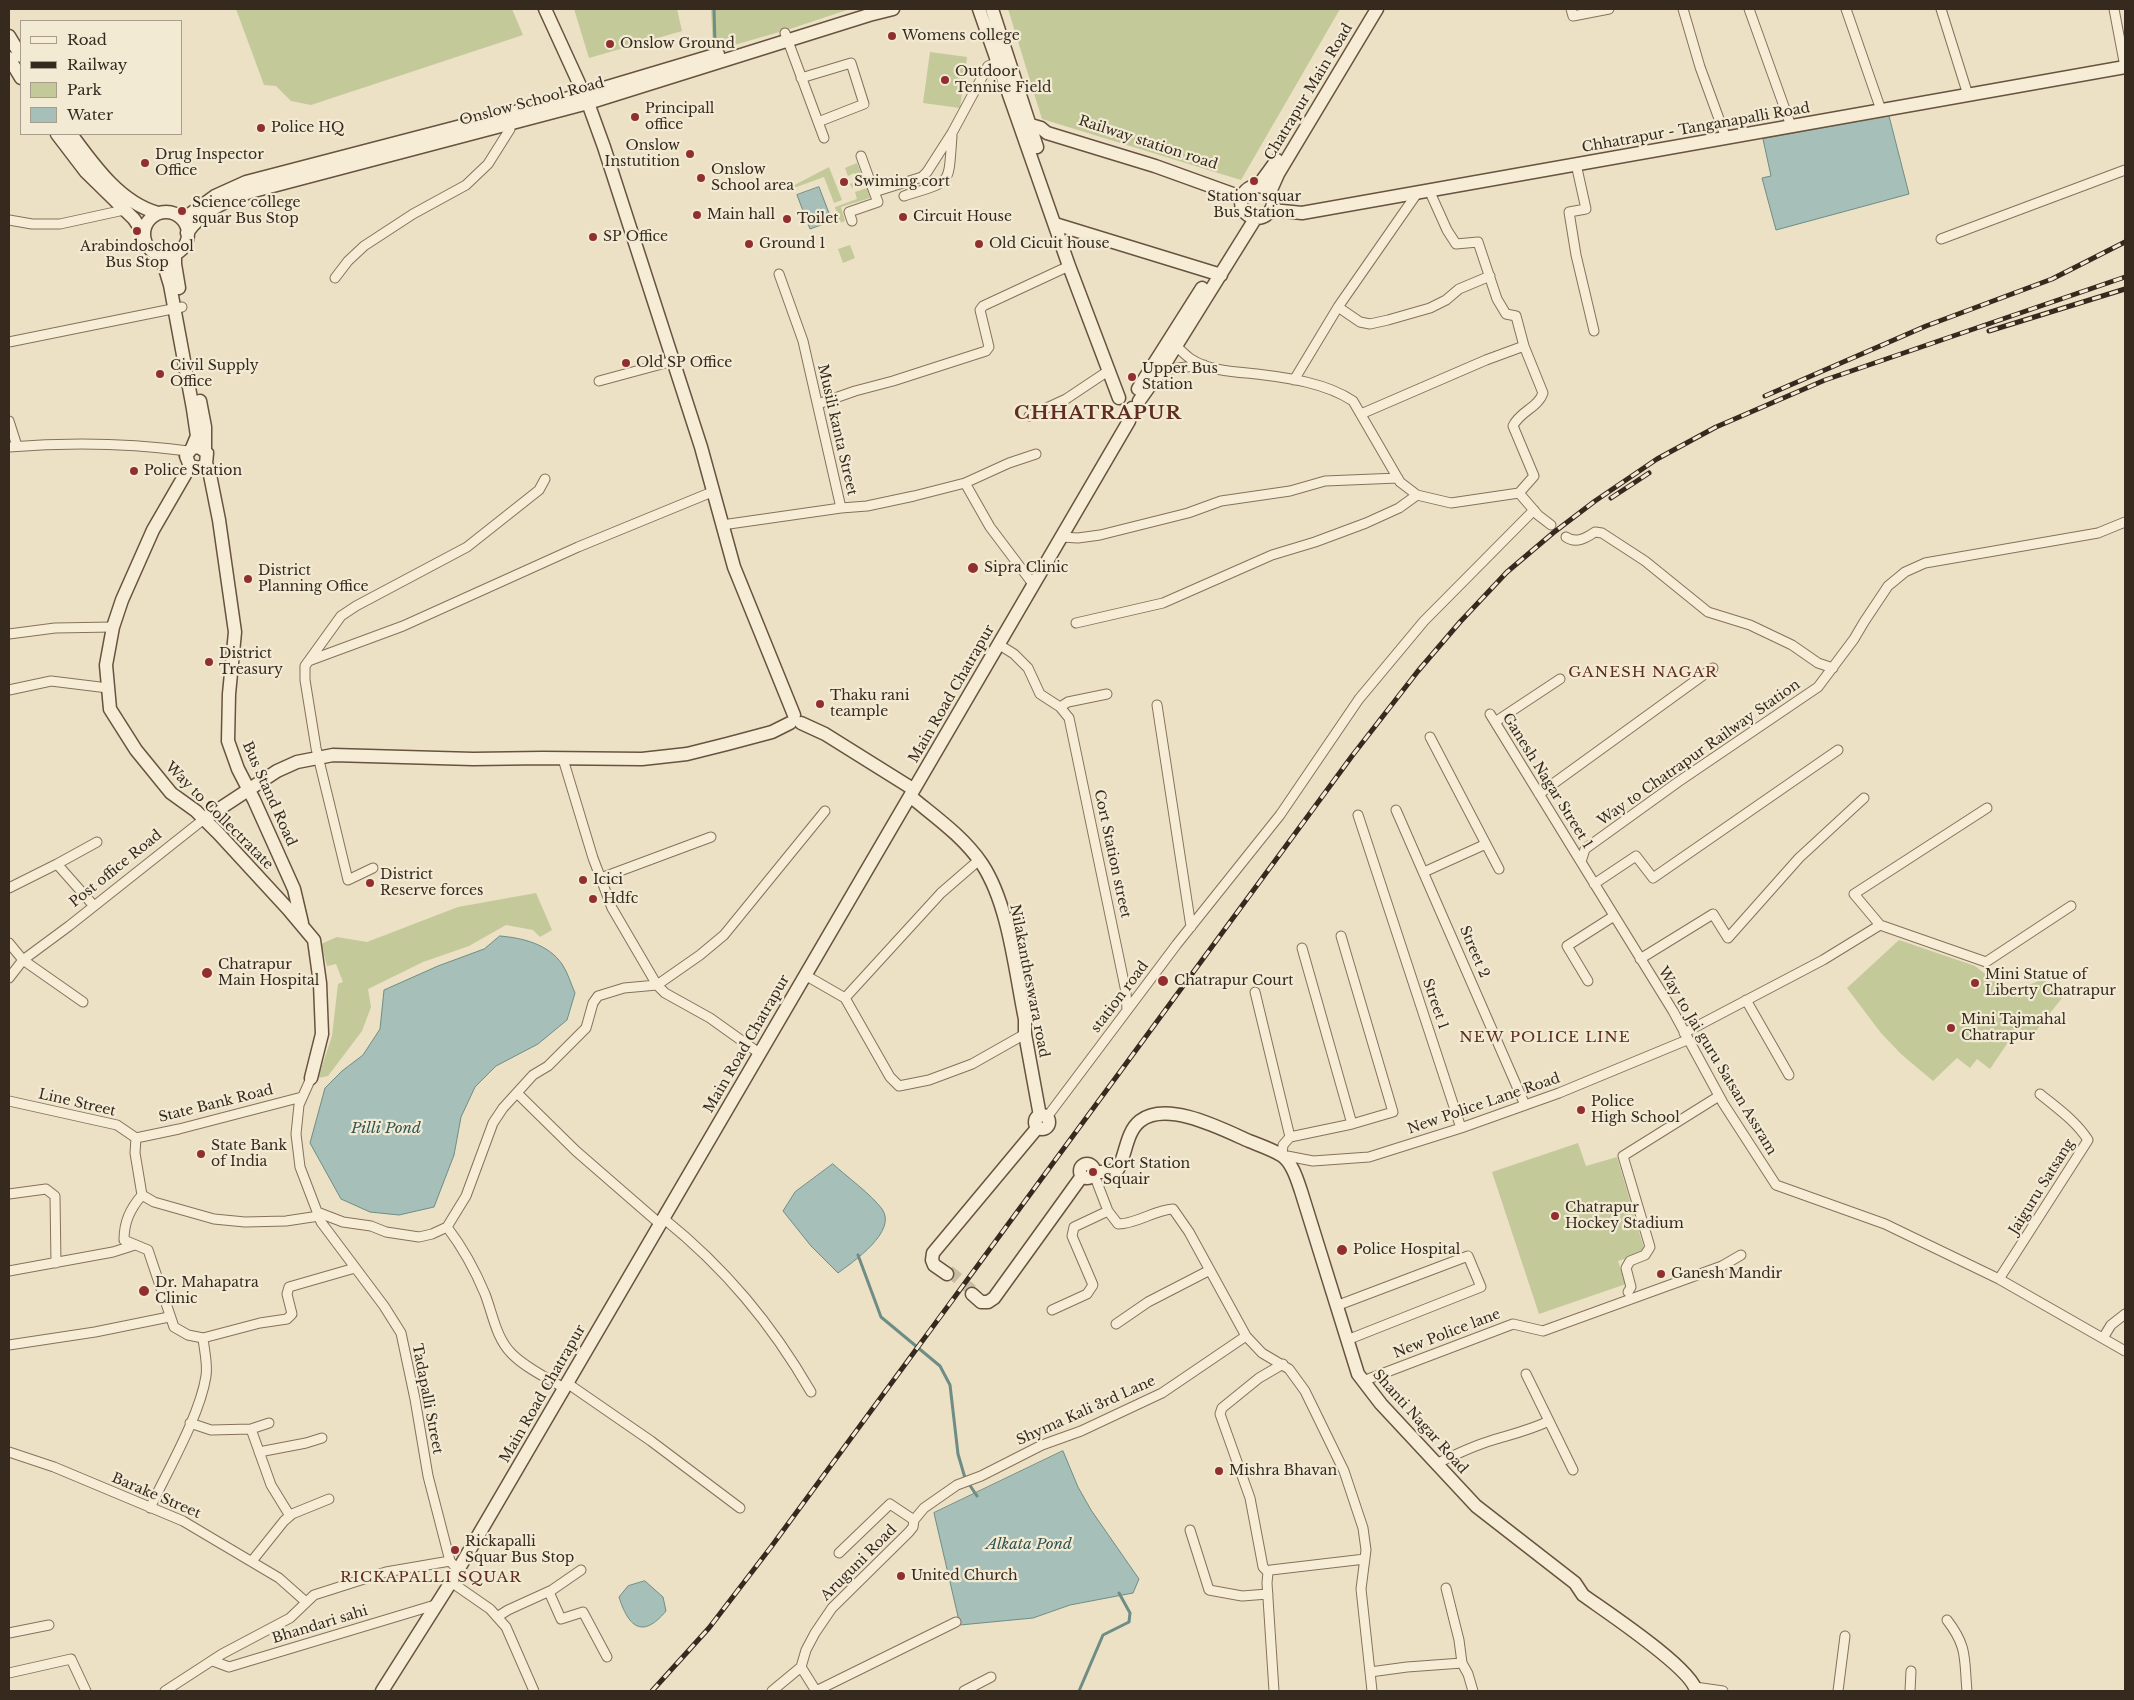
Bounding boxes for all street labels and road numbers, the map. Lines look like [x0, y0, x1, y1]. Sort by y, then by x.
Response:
street label: Chatrapur Main Road [1261, 21, 1357, 163]
street label: Onslow School Road [458, 75, 606, 129]
street label: Chhatrapur - Tanganapalli Road [1581, 100, 1811, 156]
street label: Railway station road [1076, 113, 1220, 173]
street label: Musili kanta Street [814, 363, 860, 497]
street label: Main Road Chatrapur [906, 622, 998, 766]
street label: Way to Chatrapur Railway Station [1595, 676, 1803, 830]
street label: Ganesh Nagar Street 1 [1498, 710, 1596, 852]
street label: Bus Stand Road [238, 739, 300, 849]
street label: Way to Collectratate [162, 759, 276, 873]
street label: Cort Station street [1090, 788, 1134, 920]
street label: Post office Road [67, 827, 165, 911]
street label: Nilakantheswara road [1006, 903, 1052, 1059]
street label: Street 2 [1456, 924, 1492, 980]
street label: station road [1088, 958, 1152, 1036]
street label: Way to Jai guru Satsan Assram [1654, 964, 1780, 1158]
street label: Main Road Chatrapur [701, 972, 793, 1116]
street label: Street 1 [1419, 977, 1451, 1031]
street label: New Police Lane Road [1406, 1070, 1562, 1138]
street label: State Bank Road [157, 1082, 275, 1126]
street label: Line Street [37, 1086, 117, 1120]
street label: Jaiguru Satsang [2006, 1136, 2078, 1238]
street label: New Police lane [1391, 1306, 1503, 1362]
street label: Main Road Chatrapur [497, 1322, 589, 1466]
street label: Tadapalli Street [408, 1342, 446, 1456]
street label: Shanti Nagar Road [1369, 1367, 1471, 1477]
street label: Shyma Kali 3rd Lane [1014, 1373, 1158, 1449]
street label: Barake Street [109, 1470, 203, 1522]
street label: Aruguni Road [818, 1522, 900, 1604]
street label: Bhandari sahi [270, 1602, 370, 1648]

